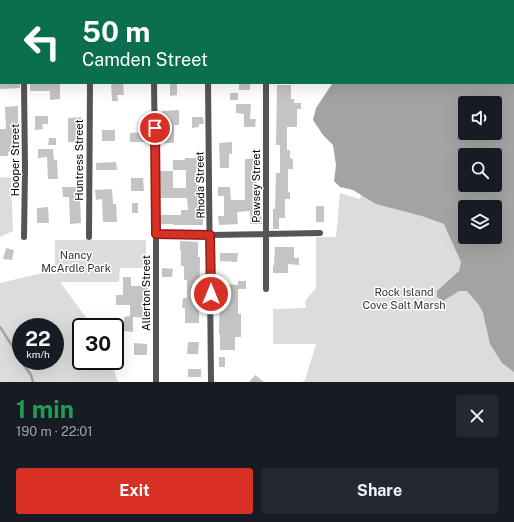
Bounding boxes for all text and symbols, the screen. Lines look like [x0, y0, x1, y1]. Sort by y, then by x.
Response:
text: 50 m [82, 15, 150, 48]
icon: left [16, 16, 68, 68]
text: Camden Street [82, 49, 208, 70]
map controls [458, 96, 502, 244]
button: sound [458, 96, 502, 140]
pin [138, 111, 172, 145]
icon: arrive [144, 117, 166, 139]
street label: Huntress Street [73, 119, 85, 201]
street label: Hooper Street [9, 124, 21, 196]
button: search [458, 148, 502, 192]
street label: Pawsey Street [250, 149, 262, 223]
street label: Rhoda Street [193, 151, 207, 219]
button: layers [458, 200, 502, 244]
park label: Nancy McArdle Park [41, 249, 111, 274]
street label: Allerton Street [140, 255, 152, 331]
position arrow [190, 273, 232, 315]
park label: Rock Island Cove Salt Marsh [362, 286, 446, 311]
speed limit sign: 30 [72, 318, 124, 370]
text: 22 [25, 327, 51, 351]
text: km/h [26, 348, 50, 360]
text: 1 min [16, 395, 74, 423]
button: close [456, 395, 498, 437]
text: 190 m · 22:01 [16, 424, 93, 439]
button: Exit [16, 468, 253, 514]
button: Share [261, 468, 498, 514]

